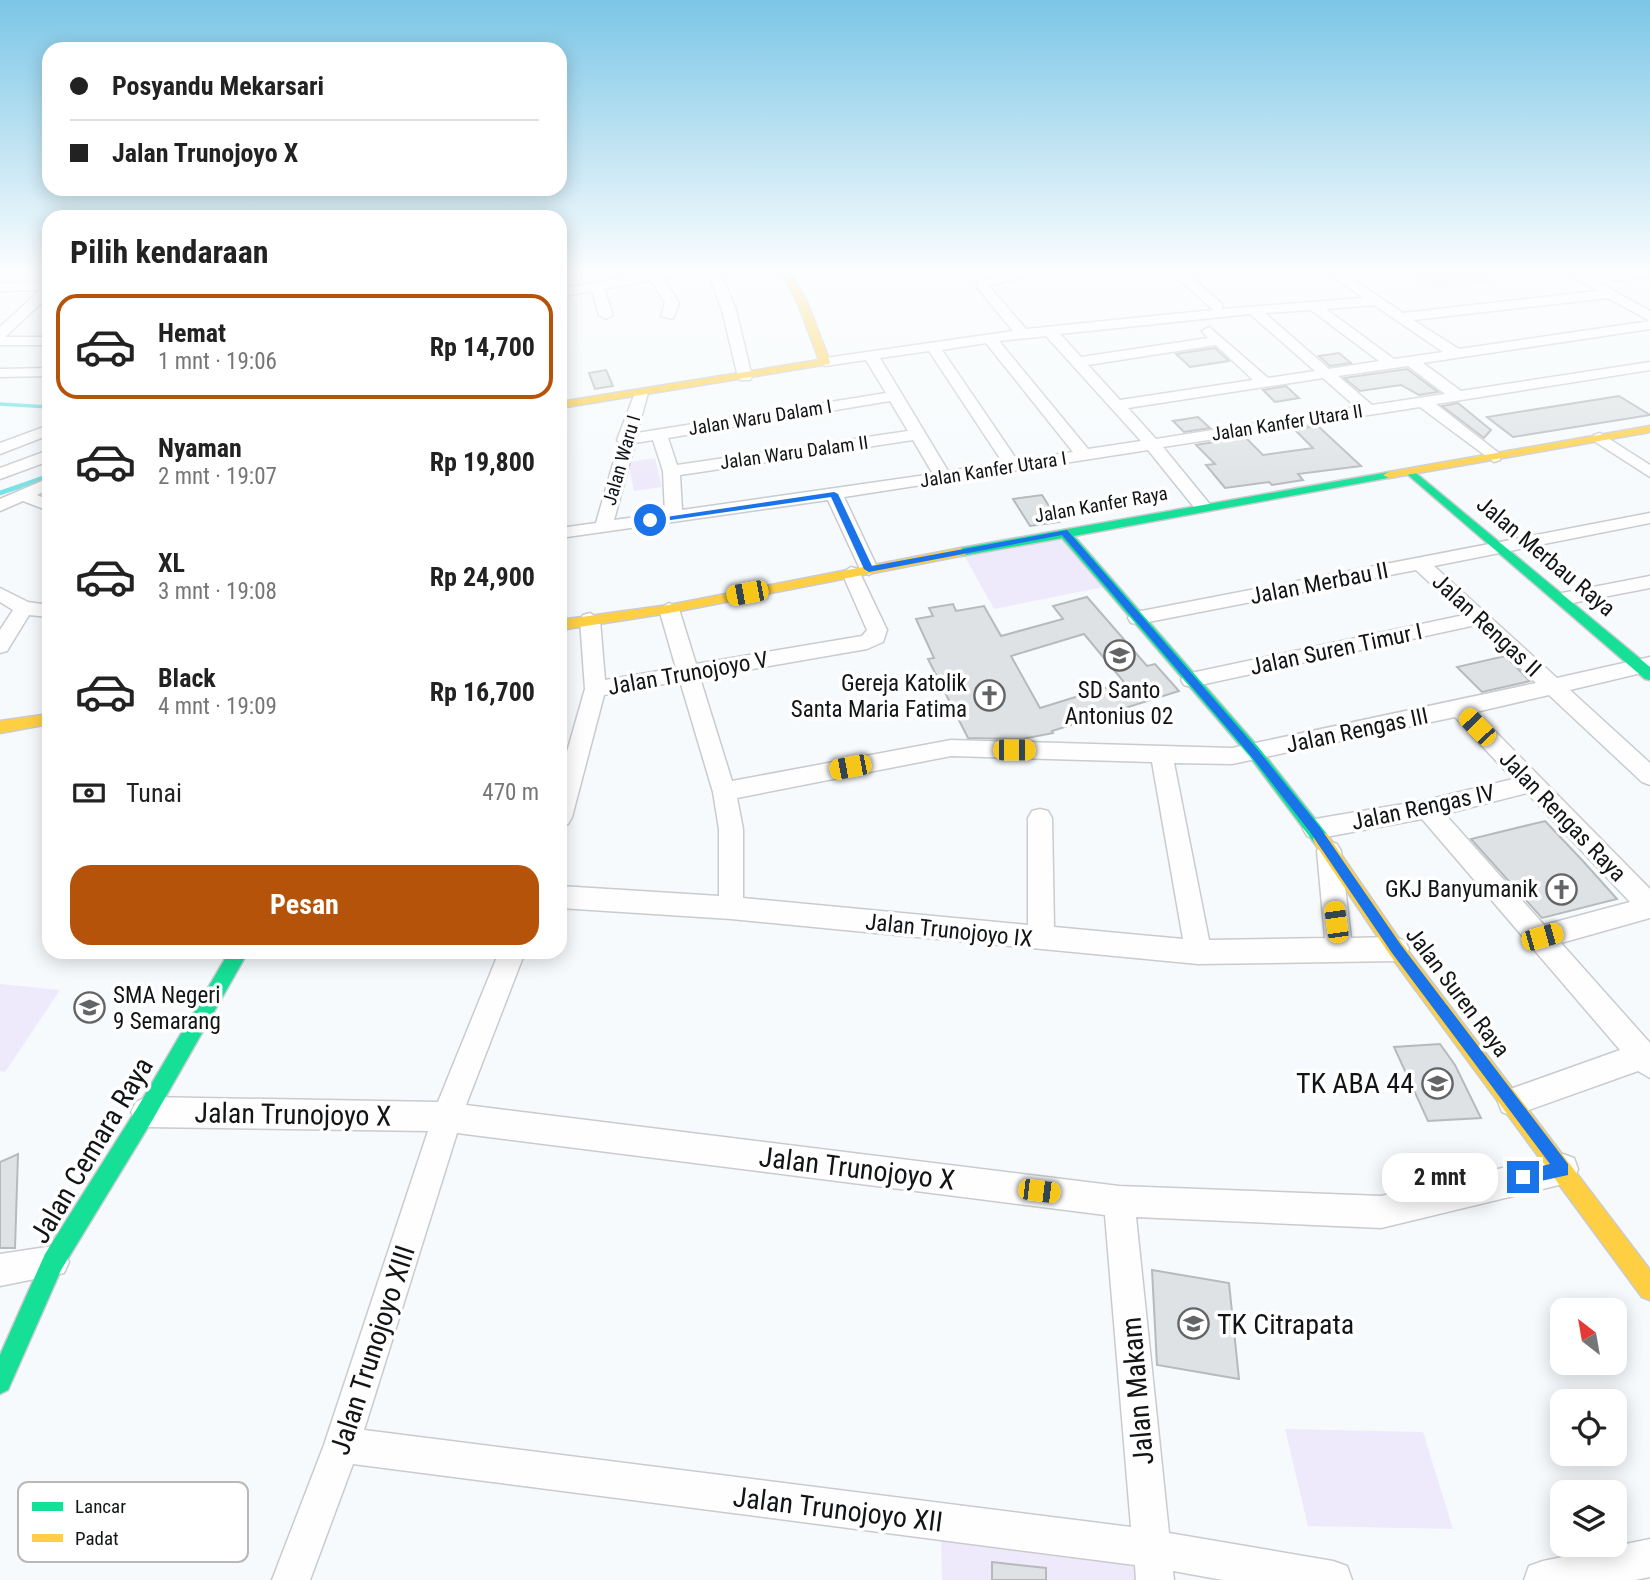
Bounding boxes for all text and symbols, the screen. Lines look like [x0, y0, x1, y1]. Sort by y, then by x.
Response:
text: Posyandu Mekarsari [112, 71, 324, 101]
text: Jalan Trunojoyo X [112, 138, 298, 168]
text: Pilih kendaraan [70, 233, 269, 271]
icon: car [74, 315, 137, 378]
text: Hemat [158, 318, 226, 348]
text: Rp 14,700 [430, 332, 535, 362]
text: 1 mnt · 19:06 [158, 348, 277, 375]
street label: Jalan Waru Dalam I [687, 395, 833, 440]
street label: Jalan Kanfer Utara II [1210, 399, 1364, 446]
street label: Jalan Waru I [598, 412, 645, 508]
icon: car [74, 430, 137, 493]
street label: Jalan Waru Dalam II [718, 431, 870, 474]
text: Nyaman [158, 433, 242, 463]
text: Rp 19,800 [430, 447, 535, 477]
street label: Jalan Kanfer Utara I [918, 447, 1068, 492]
text: 2 mnt · 19:07 [158, 463, 277, 490]
street label: Jalan Kanfer Raya [1033, 481, 1169, 528]
street label: Jalan Merbau Raya [1471, 491, 1620, 622]
route start [634, 504, 666, 536]
icon: car [74, 545, 137, 608]
text: XL [158, 548, 185, 578]
street label: Jalan Merbau II [1248, 557, 1391, 610]
text: Rp 24,900 [430, 562, 535, 592]
street label: Jalan Rengas II [1427, 568, 1547, 683]
text: 3 mnt · 19:08 [158, 578, 277, 605]
car [725, 579, 770, 607]
street label: Jalan Suren Timur I [1248, 618, 1425, 681]
school or university icon: SD Santo Antonius 02 [1102, 639, 1136, 673]
street label: Jalan Trunojoyo V [606, 646, 770, 701]
icon: car [74, 660, 137, 723]
text: Black [158, 663, 216, 693]
place label: Gereja Katolik Santa Maria Fatima [791, 670, 968, 723]
text: Rp 16,700 [430, 677, 535, 707]
place label: SD Santo Antonius 02 [1065, 677, 1173, 730]
church icon: Gereja Katolik Santa Maria Fatima [973, 679, 1007, 713]
text: 4 mnt · 19:09 [158, 693, 277, 720]
street label: Jalan Rengas III [1284, 702, 1431, 759]
car [1455, 705, 1500, 749]
car [994, 740, 1036, 761]
street label: Jalan Rengas Raya [1494, 746, 1632, 887]
car [828, 753, 873, 781]
icon: cash [70, 774, 108, 812]
text: Tunai [126, 778, 182, 808]
text: 470 m [482, 779, 539, 806]
street label: Jalan Rengas IV [1349, 779, 1497, 836]
button: Pesan [70, 865, 539, 945]
church icon: GKJ Banyumanik [1544, 872, 1578, 906]
place label: GKJ Banyumanik [1385, 876, 1539, 903]
car [1323, 900, 1350, 944]
street label: Jalan Trunojoyo IX [864, 908, 1034, 953]
car [1519, 921, 1566, 953]
street label: Jalan Suren Raya [1400, 922, 1515, 1062]
place label: SMA Negeri 9 Semarang [113, 982, 221, 1035]
school or university icon: SMA Negeri 9 Semarang [73, 991, 107, 1025]
street label: Jalan Cemara Raya [23, 1051, 160, 1249]
school or university icon: TK ABA 44 [1420, 1066, 1454, 1100]
place label: TK ABA 44 [1296, 1067, 1414, 1100]
street label: Jalan Trunojoyo X [194, 1096, 392, 1133]
street label: Jalan Trunojoyo X [757, 1140, 957, 1197]
callout: 2 mnt [1383, 1152, 1498, 1202]
route end [1507, 1161, 1539, 1193]
text: 2 mnt [1414, 1164, 1466, 1191]
car [1017, 1178, 1062, 1204]
street label: Jalan Trunojoyo XIII [323, 1241, 422, 1459]
north arrow [1550, 1298, 1628, 1376]
map controls [1550, 1298, 1627, 1557]
school or university icon: TK Citrapata [1177, 1307, 1211, 1341]
place label: TK Citrapata [1217, 1308, 1354, 1341]
street label: Jalan Makam [1115, 1316, 1160, 1466]
button: locate [1550, 1389, 1627, 1466]
street label: Jalan Trunojoyo XII [731, 1480, 945, 1539]
button: layers [1550, 1480, 1627, 1557]
legend [18, 1482, 248, 1562]
text: Lancar [75, 1495, 126, 1518]
text: Padat [75, 1527, 119, 1550]

